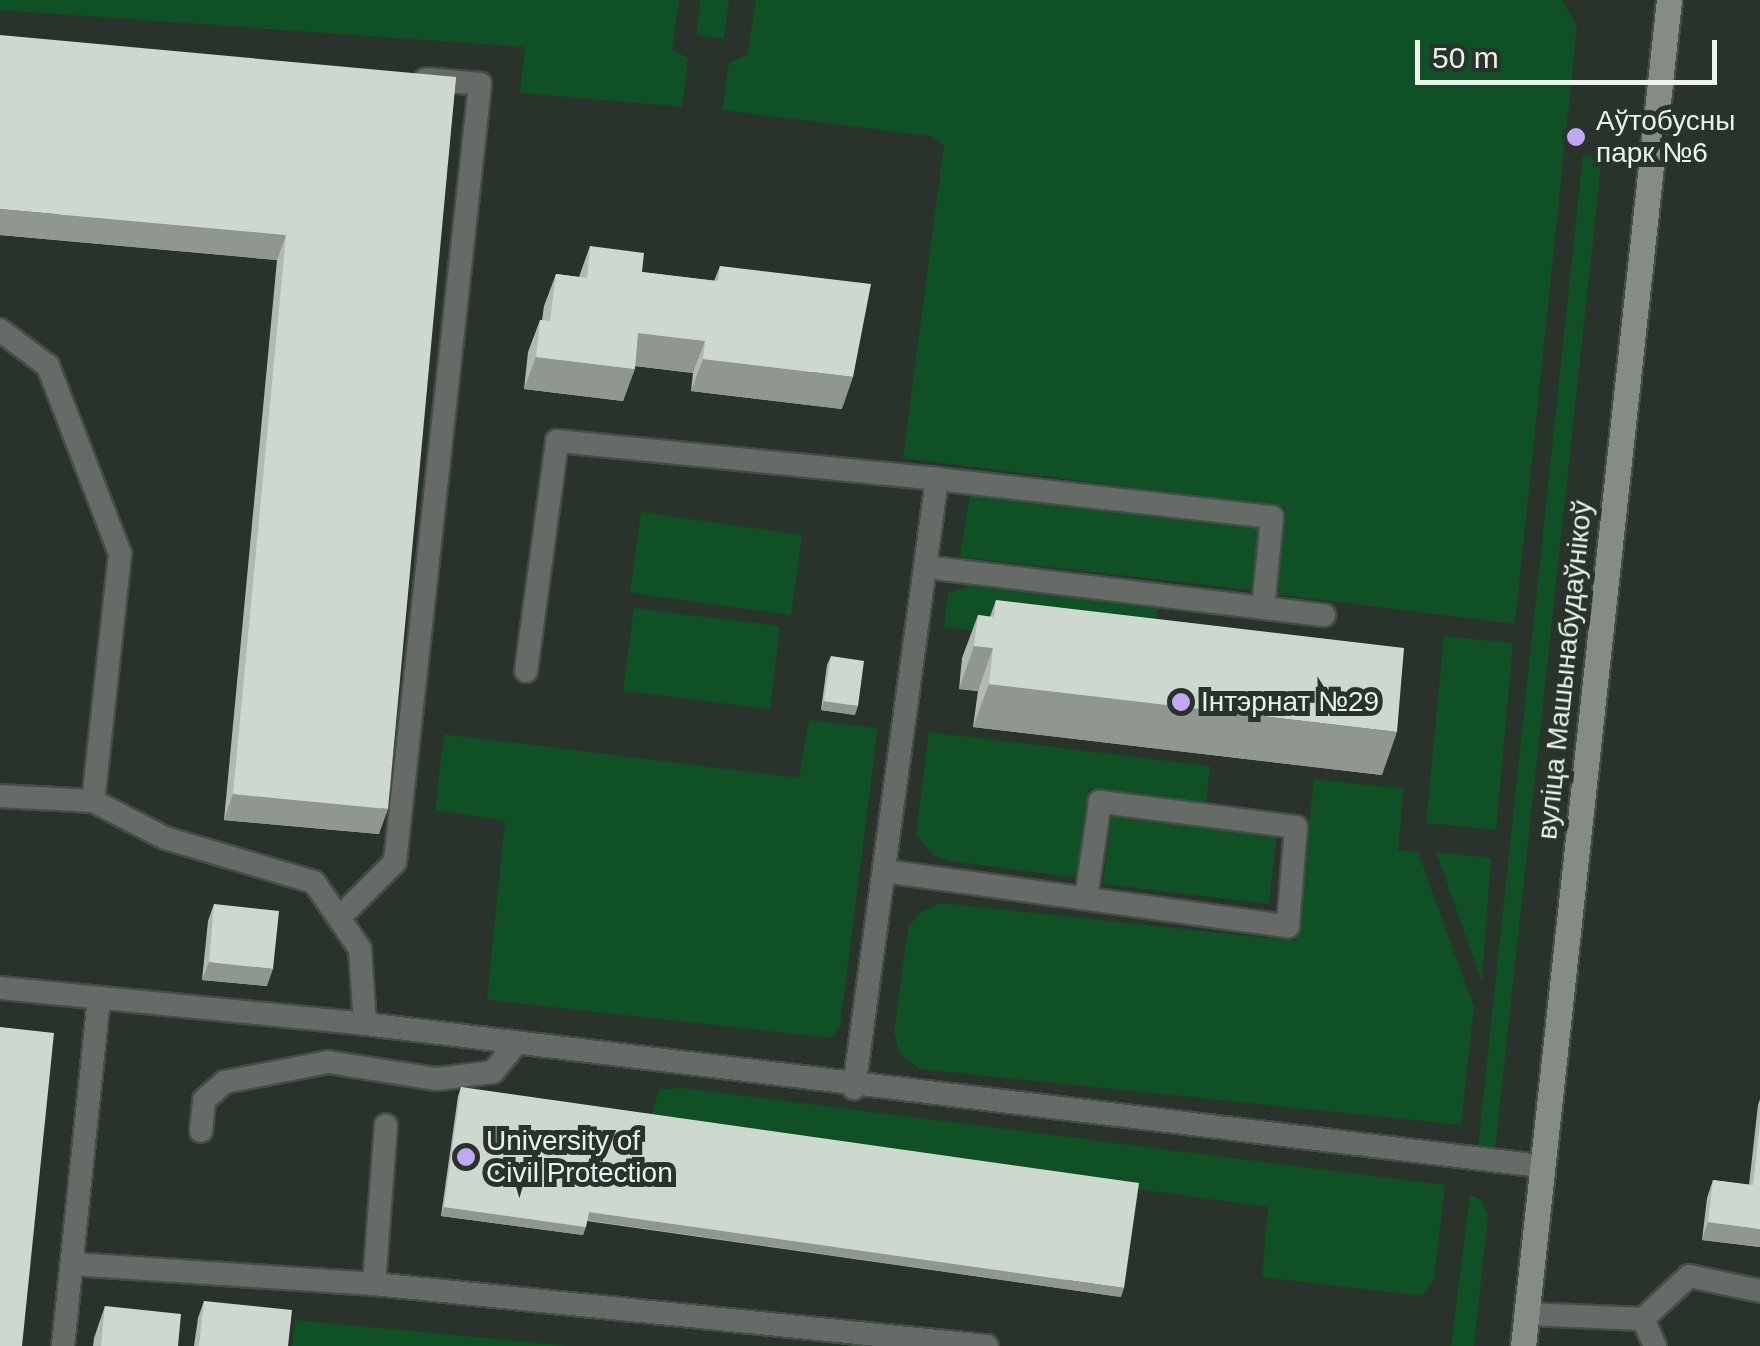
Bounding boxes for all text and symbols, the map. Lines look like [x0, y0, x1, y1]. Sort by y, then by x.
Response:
scale bar [1420, 20, 1722, 82]
text: 50 m [1432, 41, 1499, 74]
place label: Аўтобусны парк №6 [1596, 104, 1735, 170]
marker: Аўтобусны парк №6 [1565, 126, 1587, 148]
street label: вуліца Машынабудаўнікоў [1530, 499, 1600, 841]
place label: Інтэрнат №29 [1201, 685, 1379, 719]
marker: Інтэрнат №29 [1170, 691, 1192, 713]
place label: University of Civil Protection [486, 1124, 673, 1190]
marker: University of Civil Protection [455, 1146, 477, 1168]

